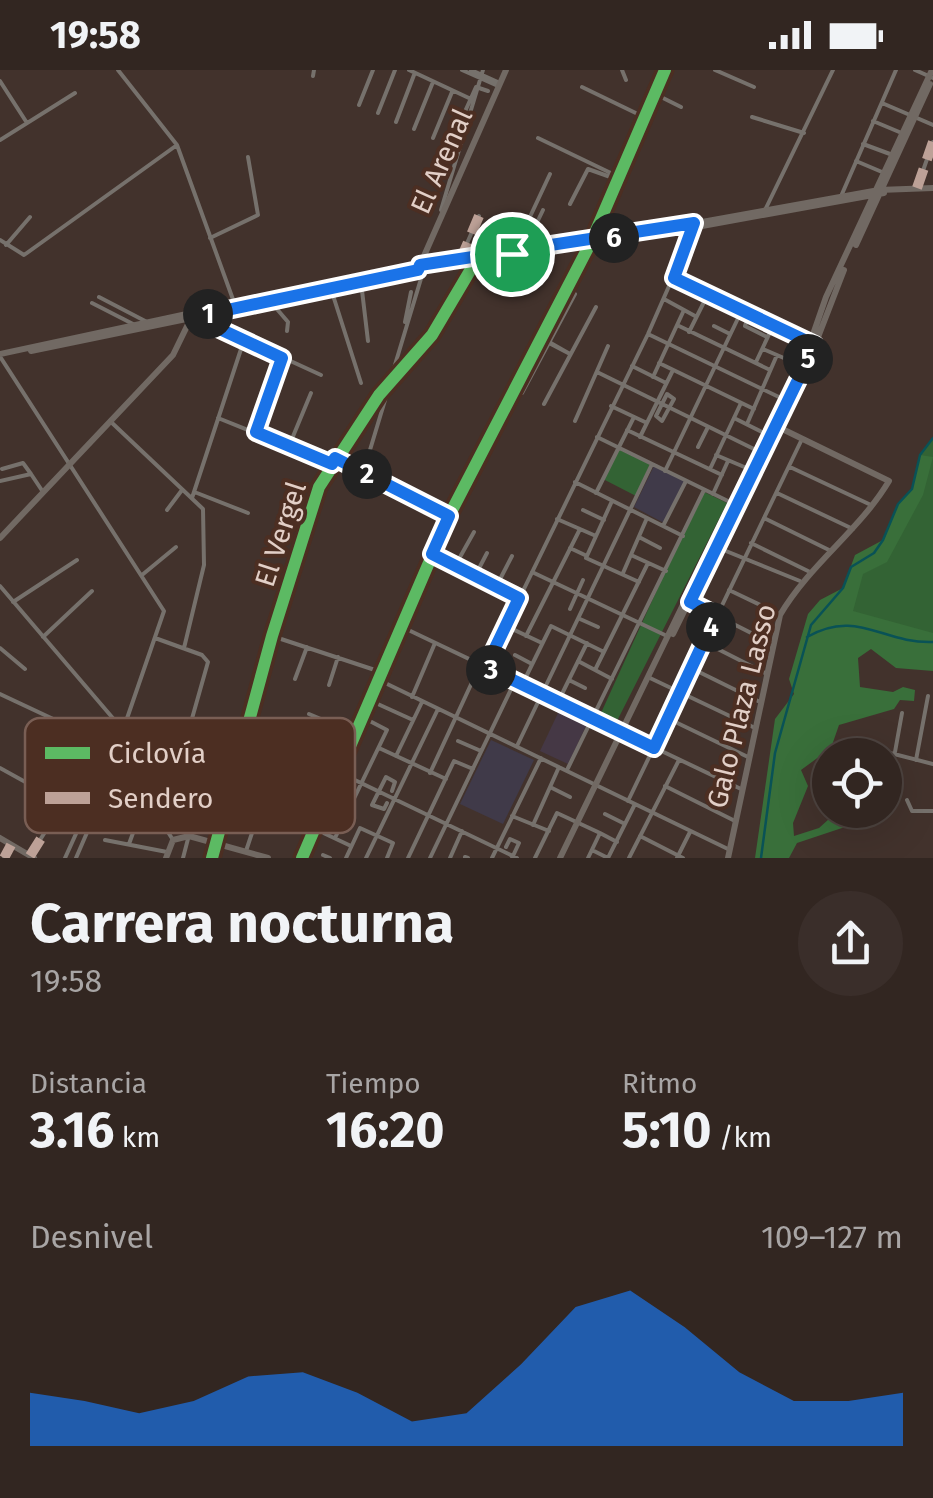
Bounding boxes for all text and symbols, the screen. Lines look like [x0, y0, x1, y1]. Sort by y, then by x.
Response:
text: 19:58 [50, 12, 141, 58]
street label: El Arenal [404, 104, 479, 219]
pin [470, 212, 555, 297]
pin: 6 [589, 213, 639, 263]
text: 6 [606, 221, 622, 254]
icon: arrive [485, 227, 540, 282]
pin: 1 [183, 289, 233, 339]
text: 1 [202, 297, 215, 330]
pin: 5 [783, 334, 833, 384]
text: 5 [800, 342, 816, 375]
pin: 2 [342, 449, 392, 499]
text: 2 [360, 457, 374, 490]
street label: El Vergel [248, 477, 313, 591]
street label: Galo Plaza Lasso [700, 601, 783, 812]
pin: 4 [686, 602, 736, 652]
text: 4 [703, 610, 719, 643]
pin: 3 [466, 645, 516, 695]
text: 3 [484, 653, 498, 686]
legend [25, 718, 355, 833]
text: Ciclovía [108, 737, 206, 770]
map controls [812, 738, 902, 828]
button: locate [812, 738, 902, 828]
text: Sendero [108, 782, 213, 815]
text: Carrera nocturna [30, 891, 454, 957]
button: share [798, 891, 903, 996]
text: 19:58 [30, 962, 102, 1000]
text: Distancia [30, 1067, 147, 1100]
text: Tiempo [326, 1067, 421, 1100]
text: Ritmo [622, 1067, 697, 1100]
text: 3.16 [30, 1100, 114, 1160]
text: 16:20 [326, 1100, 445, 1160]
text: 5:10 [622, 1100, 712, 1160]
text: km [114, 1121, 160, 1154]
text: /km [712, 1121, 772, 1154]
text: Desnivel [30, 1218, 153, 1256]
text: 109–127 m [761, 1218, 903, 1256]

